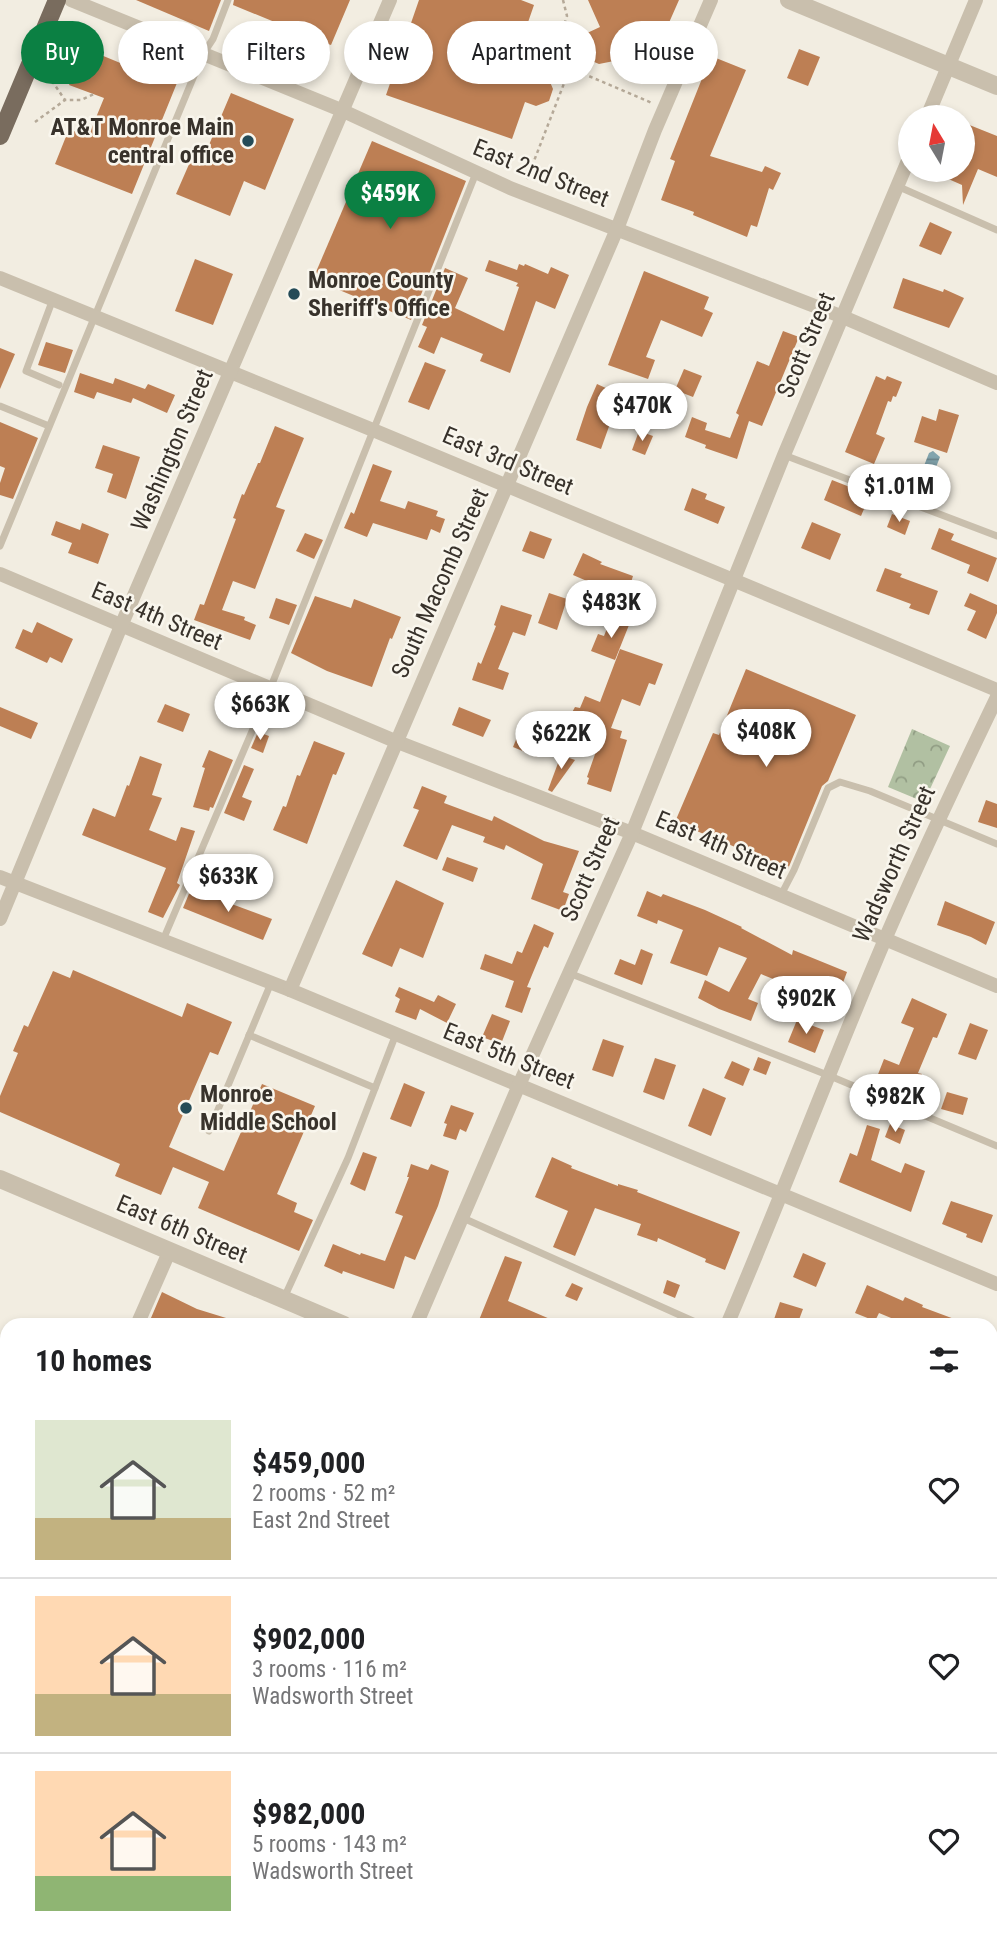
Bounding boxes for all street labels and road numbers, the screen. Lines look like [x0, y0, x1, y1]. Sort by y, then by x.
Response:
street label: East 2nd Street [469, 133, 613, 213]
street label: Scott Street [771, 288, 841, 402]
street label: Washington Street [125, 365, 219, 535]
street label: East 3rd Street [438, 421, 578, 501]
street label: South Macomb Street [386, 484, 494, 682]
street label: East 4th Street [87, 576, 227, 656]
street label: Wadsworth Street [847, 781, 941, 947]
street label: East 4th Street [651, 805, 791, 885]
street label: Scott Street [555, 812, 625, 926]
street label: East 5th Street [439, 1017, 579, 1095]
street label: East 6th Street [112, 1189, 252, 1269]

